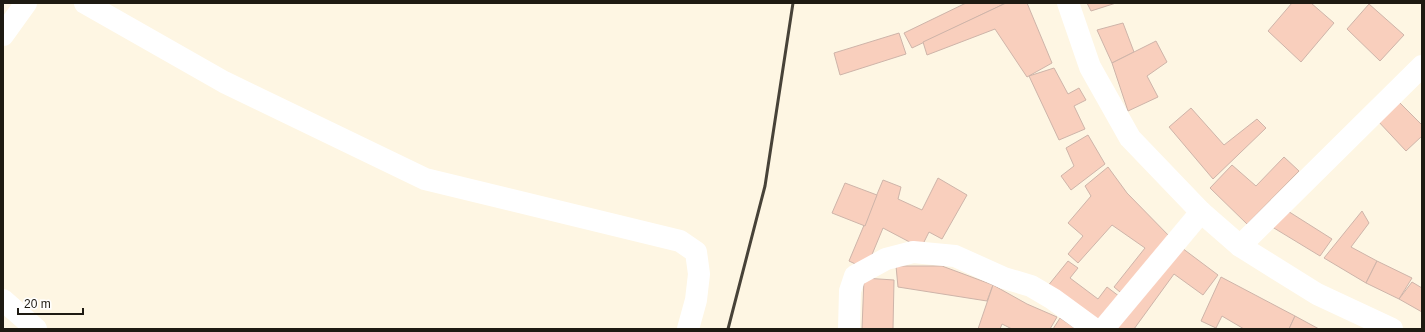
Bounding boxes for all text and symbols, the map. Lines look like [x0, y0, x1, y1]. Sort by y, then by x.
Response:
scale bar [18, 290, 83, 316]
text: 20 m [24, 297, 51, 311]

